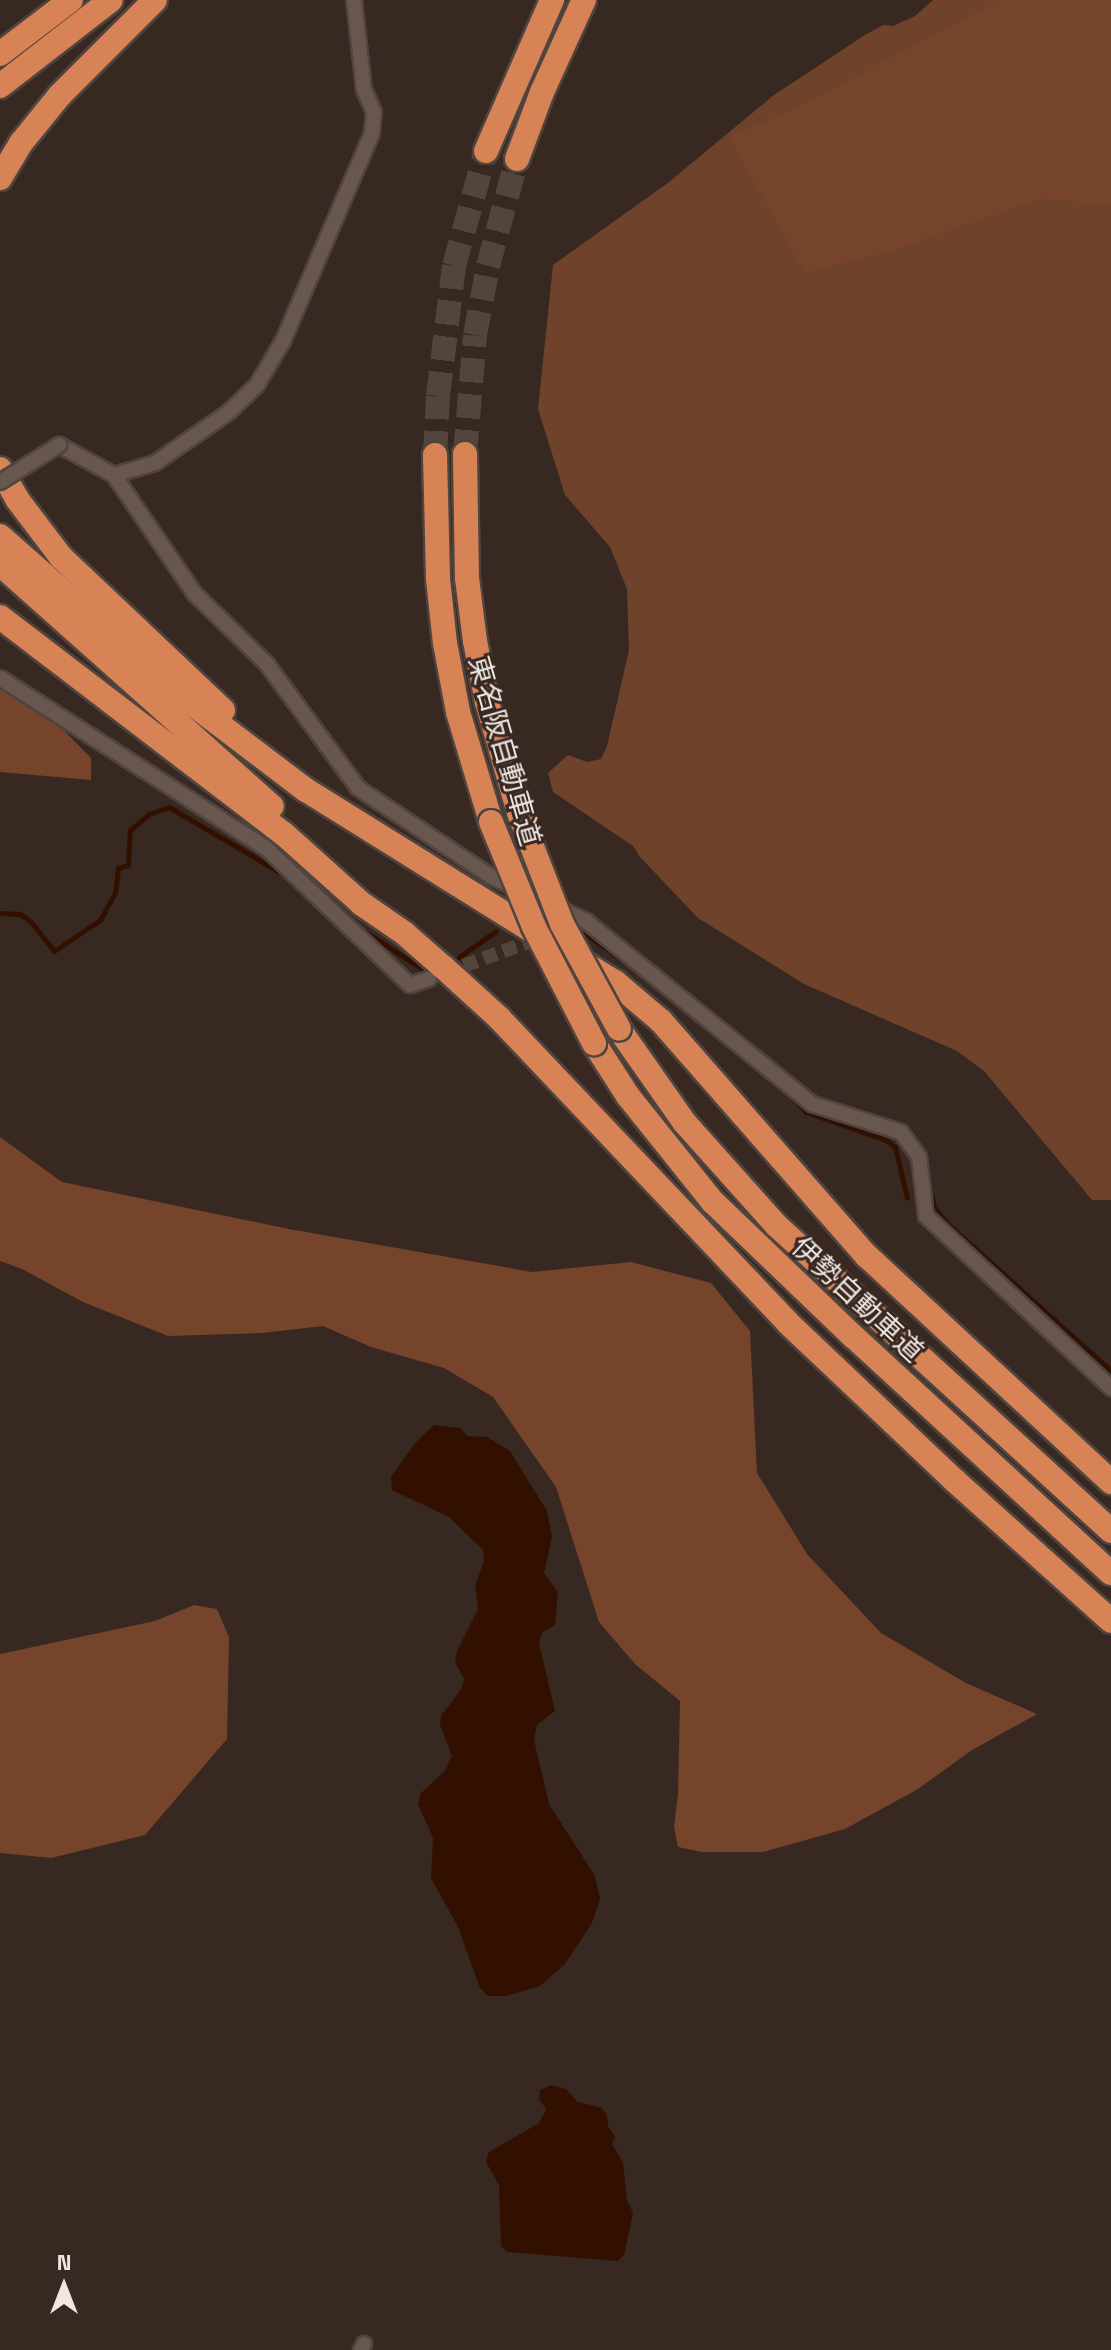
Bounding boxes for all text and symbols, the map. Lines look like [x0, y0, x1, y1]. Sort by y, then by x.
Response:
street label: 東名阪自動車道 [462, 652, 548, 850]
street label: 伊勢自動車道 [785, 1229, 931, 1369]
north arrow [24, 2246, 104, 2326]
text: N [57, 2248, 71, 2276]

